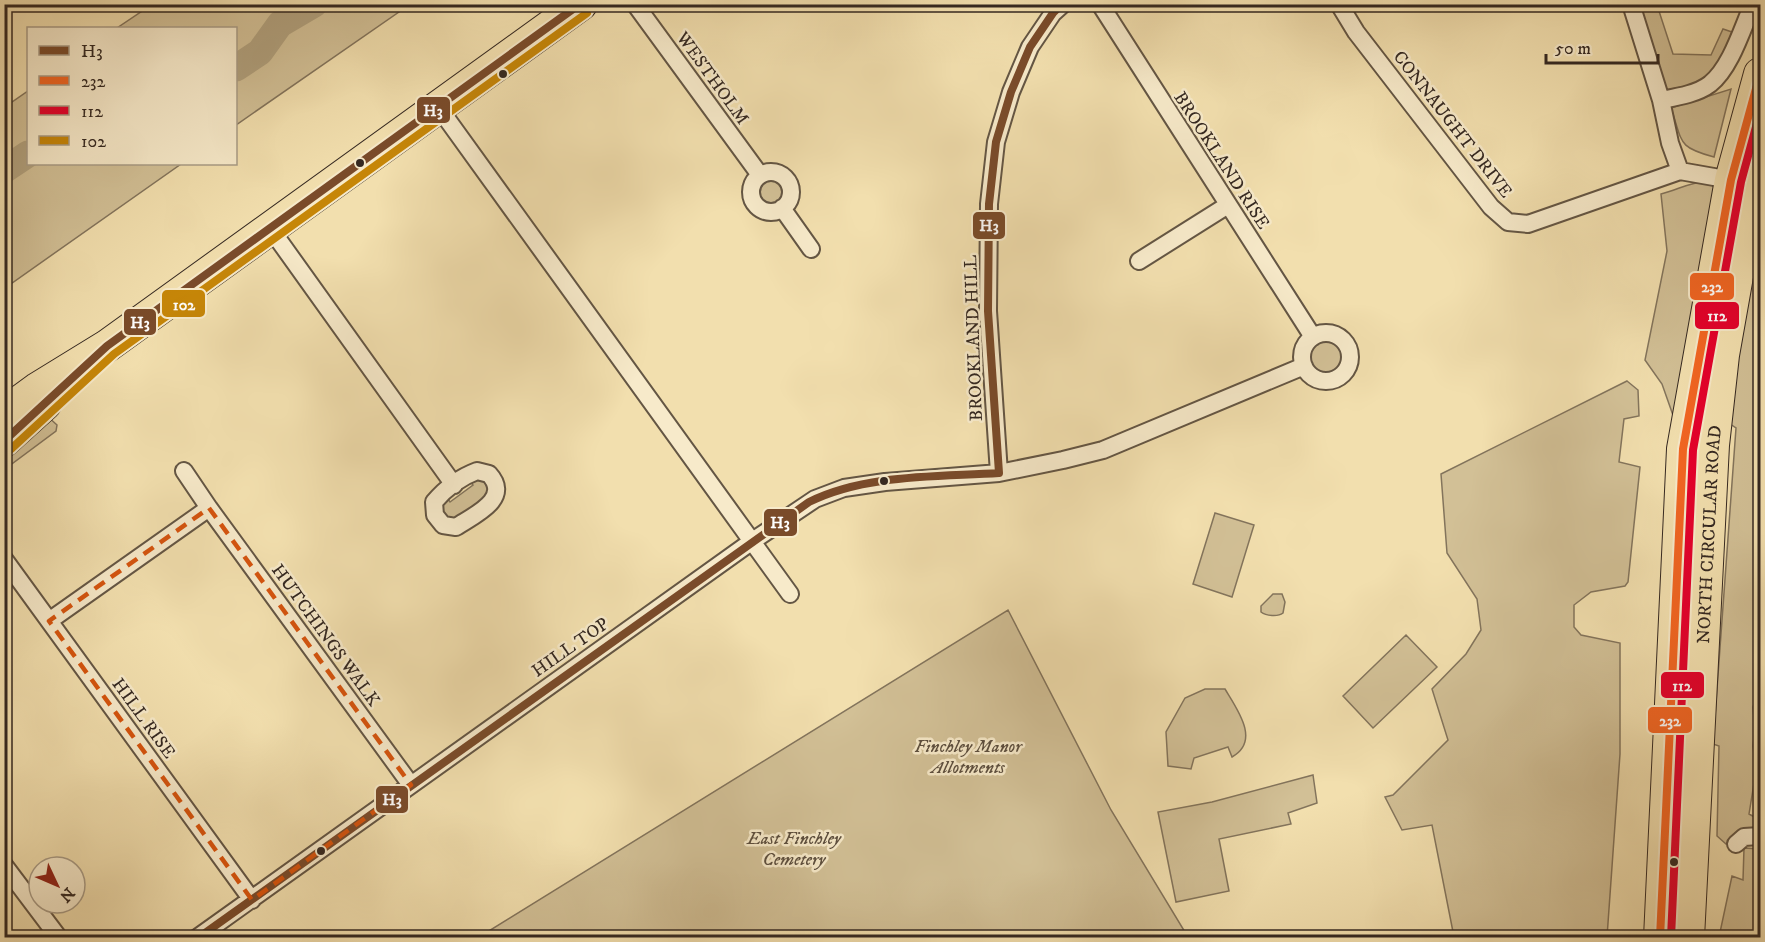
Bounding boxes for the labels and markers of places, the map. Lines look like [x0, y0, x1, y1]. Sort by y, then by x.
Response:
unlabelled marker [497, 68, 509, 80]
unlabelled marker [354, 157, 366, 169]
unlabelled marker [878, 475, 890, 487]
unlabelled marker [315, 845, 327, 857]
unlabelled marker [1668, 856, 1680, 868]

